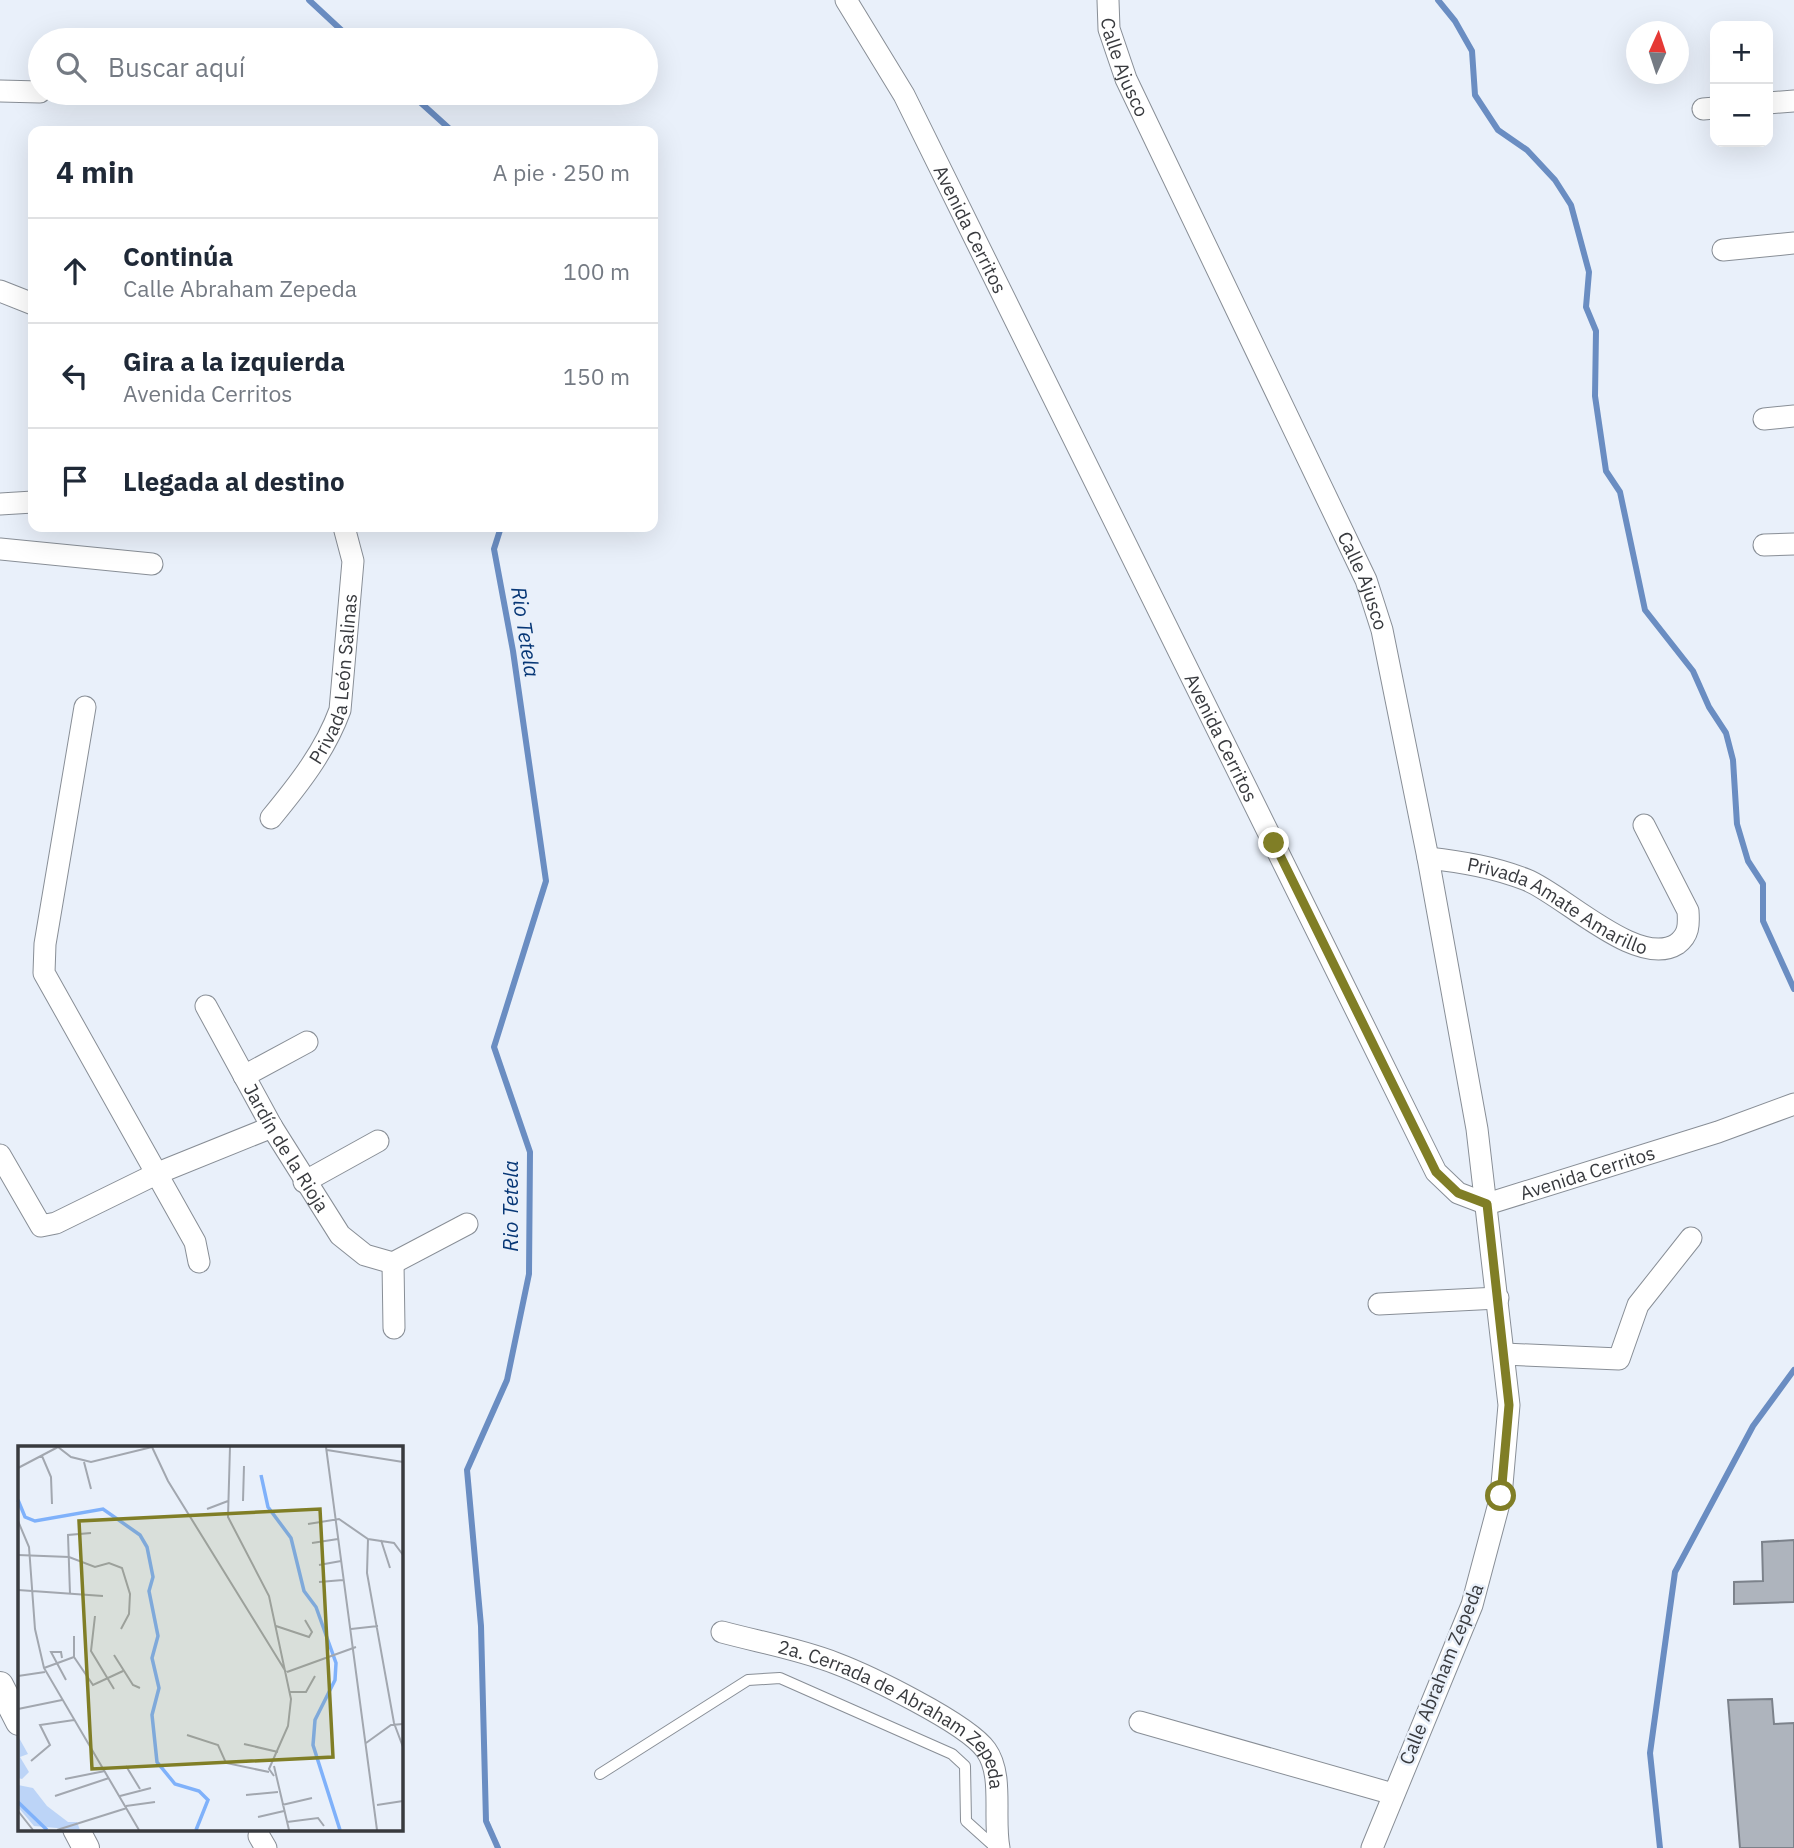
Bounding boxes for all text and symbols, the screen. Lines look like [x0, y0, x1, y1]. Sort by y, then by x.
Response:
street label: Calle Ajusco [1097, 17, 1154, 121]
north arrow [1626, 21, 1689, 84]
map controls [1710, 21, 1773, 147]
button: + [1710, 21, 1773, 84]
search box [28, 28, 658, 105]
icon: search [52, 48, 90, 86]
text: Buscar aquí [108, 50, 245, 84]
button: − [1710, 84, 1773, 147]
text: 4 min [56, 152, 134, 191]
text: A pie · 250 m [493, 157, 630, 187]
street label: Avenida Cerritos [928, 161, 1012, 297]
text: Continúa [123, 239, 233, 273]
icon: ahead [56, 252, 94, 290]
text: 100 m [563, 256, 630, 286]
text: Calle Abraham Zepeda [123, 273, 357, 303]
text: Gira a la izquierda [123, 344, 345, 378]
icon: left [56, 357, 94, 395]
text: 150 m [563, 361, 630, 391]
text: Avenida Cerritos [123, 378, 293, 408]
icon: arrive [56, 462, 94, 500]
text: Llegada al destino [123, 464, 345, 498]
street label: Calle Ajusco [1333, 527, 1393, 633]
water label: Rio Tetela [505, 585, 547, 679]
street label: Privada León Salinas [303, 593, 362, 768]
street label: Avenida Cerritos [1180, 669, 1263, 806]
route end [1258, 827, 1289, 858]
street label: Privada Amate Amarillo [1465, 852, 1650, 960]
street label: Jardín de la Rioja [239, 1079, 334, 1216]
street label: Avenida Cerritos [1517, 1140, 1658, 1205]
water label: Rio Tetela [496, 1160, 524, 1252]
inset map [18, 1446, 402, 1830]
route start [1485, 1480, 1516, 1511]
street label: Calle Abraham Zepeda [1394, 1580, 1488, 1768]
street label: 2a. Cerrada de Abraham Zepeda [776, 1634, 1009, 1790]

